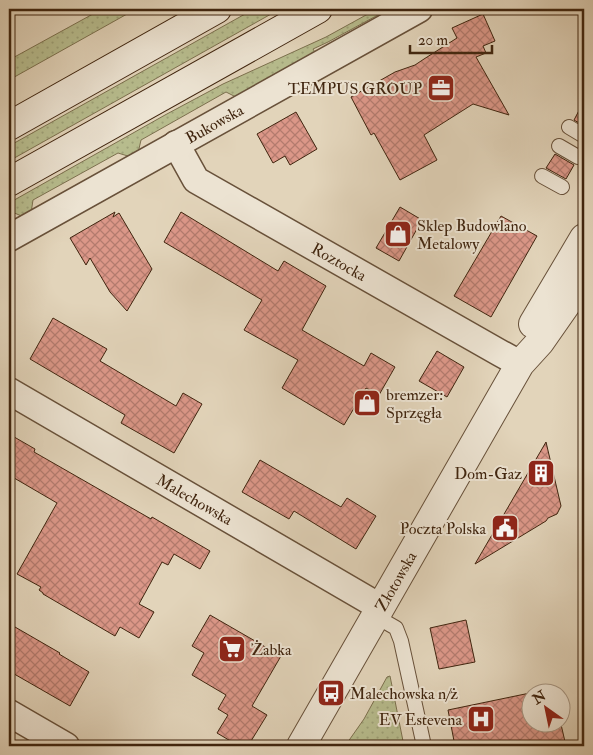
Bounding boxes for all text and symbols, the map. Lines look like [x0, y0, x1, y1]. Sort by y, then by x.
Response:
scale bar [410, 22, 493, 54]
text: 20 m [418, 31, 448, 50]
office icon: TEMPUS GROUP [426, 73, 456, 103]
place label: TEMPUS GROUP [288, 79, 422, 99]
street label: Bukowska [182, 100, 247, 148]
place label: Sklep Budowlano Metalowy [417, 216, 527, 254]
shop icon: Sklep Budowlano Metalowy [383, 219, 413, 249]
street label: Roztocka [308, 239, 370, 286]
place label: bremzer: Sprzęgła [386, 385, 443, 424]
shop icon: bremzer: Sprzęgła [352, 388, 382, 418]
building icon: Dom-Gaz [526, 458, 556, 488]
place label: Dom-Gaz [454, 464, 522, 484]
street label: Malechowska [153, 470, 236, 530]
public building icon: Poczta Polska [490, 513, 520, 543]
place label: Poczta Polska [400, 519, 486, 539]
street label: Złotowska [371, 548, 422, 615]
supermarket icon: Żabka [217, 634, 247, 664]
place label: Żabka [251, 639, 292, 660]
bus stop icon: Malechowska n/ż [316, 678, 346, 708]
north arrow [520, 682, 570, 732]
place label: Malechowska n/ż [350, 684, 458, 704]
text: N [528, 687, 549, 709]
hospital icon: EV Estevena [466, 704, 496, 734]
place label: EV Estevena [379, 710, 462, 730]

